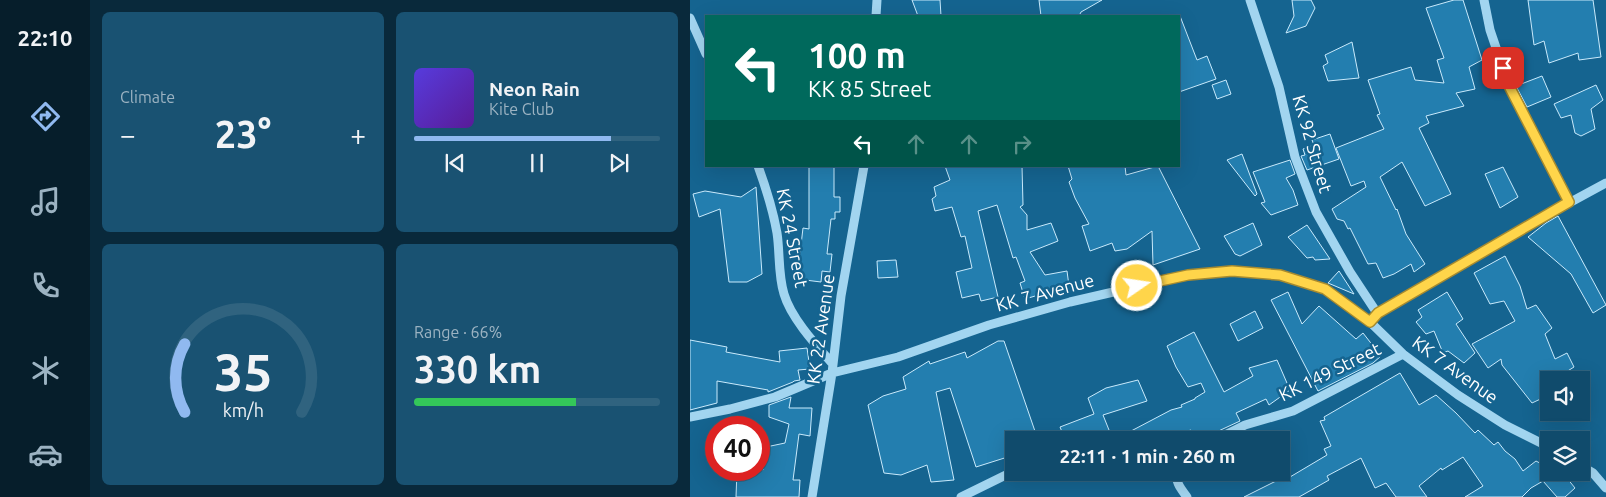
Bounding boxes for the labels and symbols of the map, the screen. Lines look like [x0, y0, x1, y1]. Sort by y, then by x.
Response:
pin [1482, 47, 1524, 89]
street label: KK 92 Street [1289, 93, 1336, 195]
street label: KK 24 Street [774, 186, 812, 289]
position arrow [1110, 259, 1162, 311]
street label: KK 7 Avenue [993, 269, 1096, 315]
street label: KK 22 Avenue [802, 272, 838, 385]
street label: KK 7 Avenue [1409, 331, 1502, 407]
street label: KK 149 Street [1275, 338, 1384, 404]
speed limit sign: 40 [705, 416, 770, 481]

